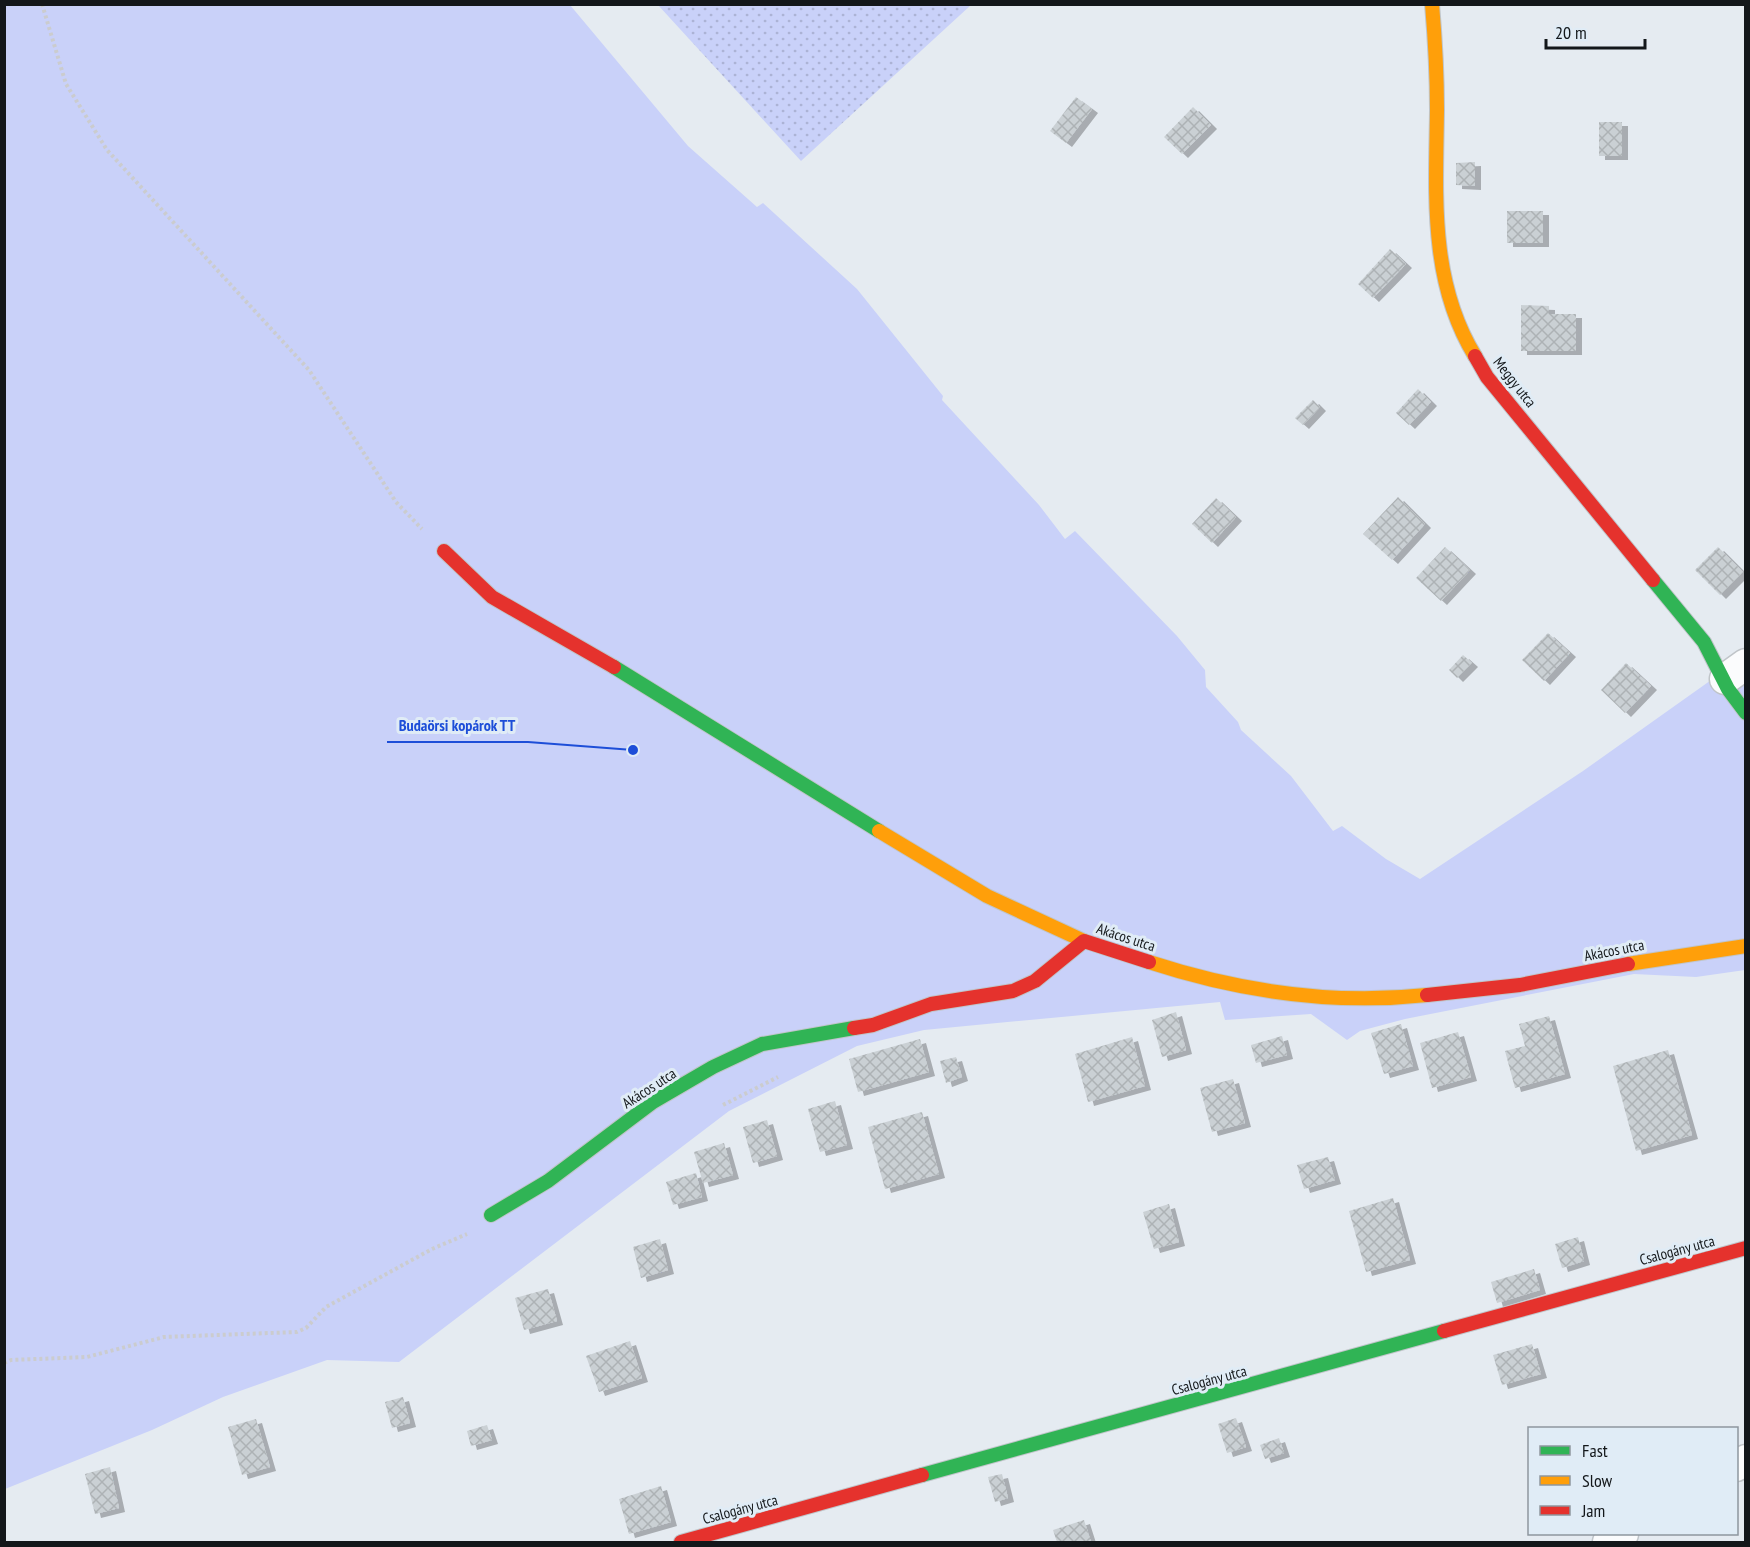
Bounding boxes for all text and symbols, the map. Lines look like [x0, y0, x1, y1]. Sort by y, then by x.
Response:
scale bar [1546, 12, 1645, 50]
text: 20 m [1555, 21, 1587, 44]
street label: Meggy utca [1489, 353, 1541, 411]
callout: Budaörsi kopárok TT [387, 708, 528, 742]
text: Budaörsi kopárok TT [399, 715, 516, 735]
street label: Akácos utca [1094, 919, 1158, 955]
street label: Akácos utca [1582, 935, 1646, 965]
street label: Akácos utca [618, 1064, 680, 1112]
street label: Csalogány utca [1637, 1231, 1717, 1269]
street label: Csalogány utca [1169, 1361, 1249, 1399]
legend [1528, 1427, 1738, 1535]
text: Fast [1582, 1439, 1608, 1462]
text: Slow [1582, 1469, 1613, 1492]
street label: Csalogány utca [700, 1490, 780, 1528]
text: Jam [1581, 1499, 1605, 1522]

